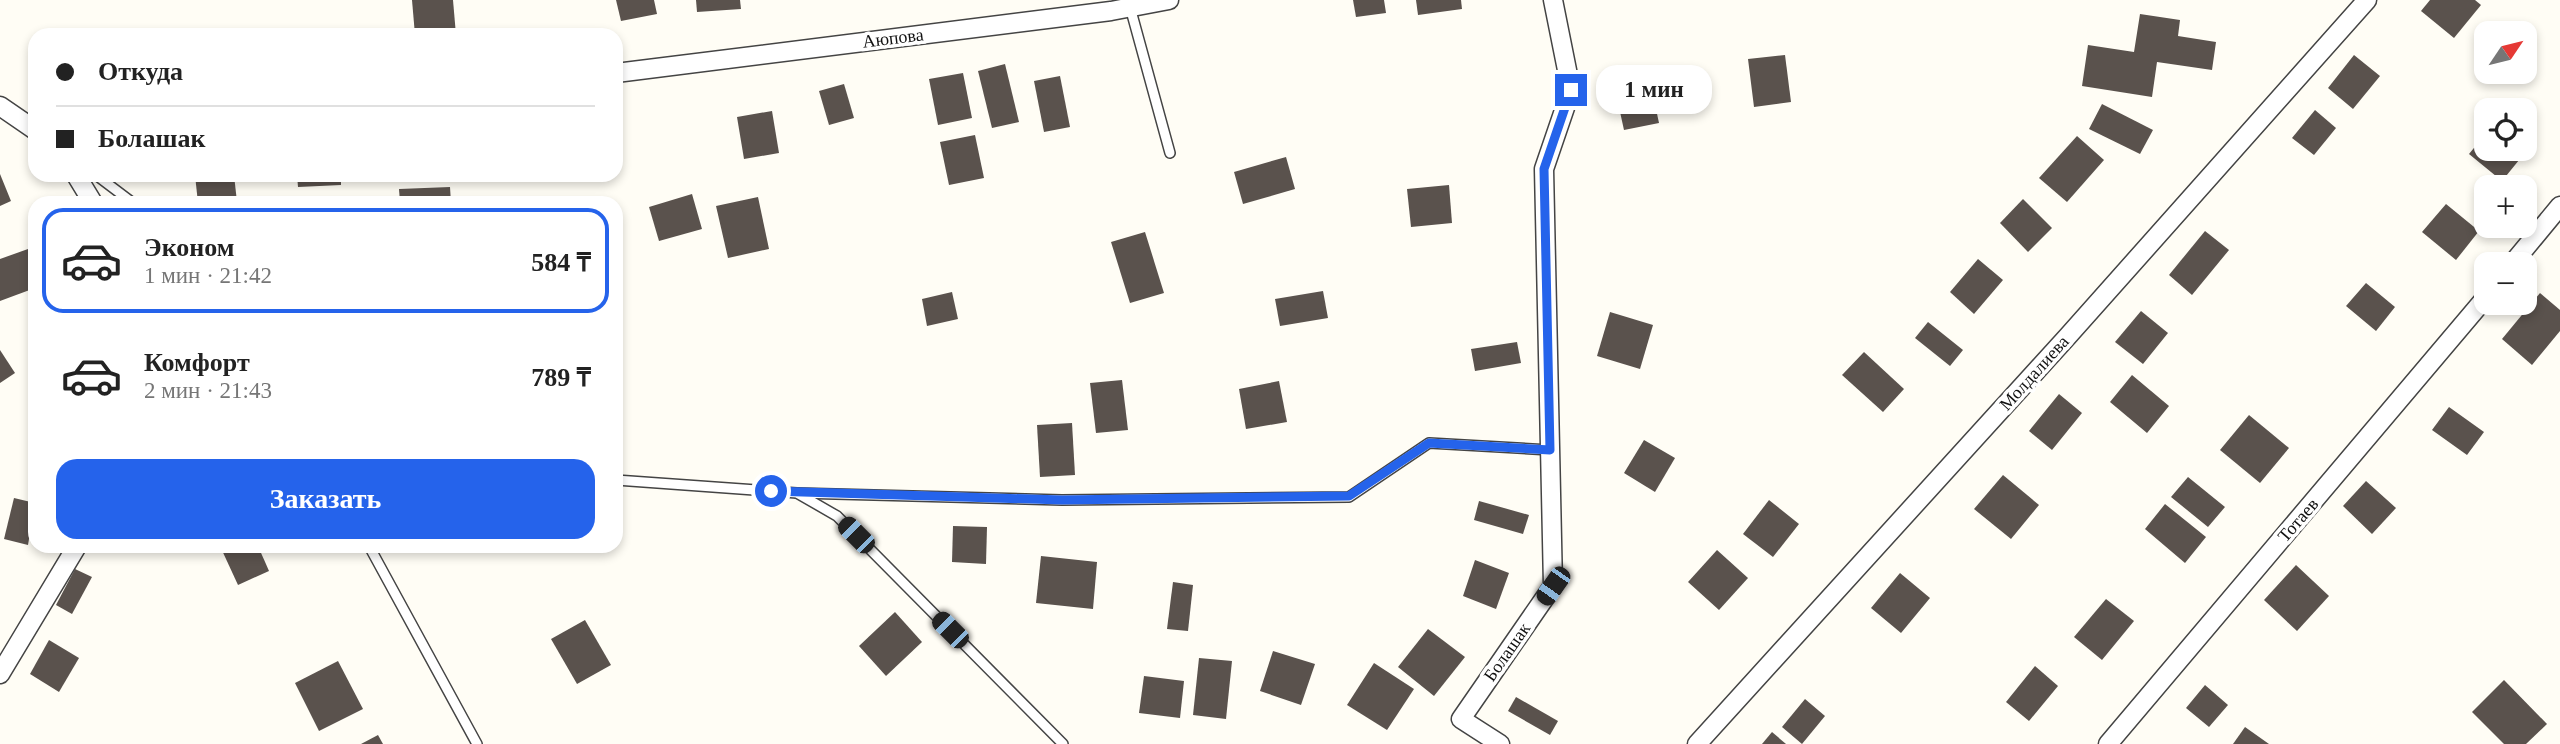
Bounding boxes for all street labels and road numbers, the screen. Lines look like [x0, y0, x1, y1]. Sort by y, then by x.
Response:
street label: Аюпова [861, 24, 925, 52]
street label: Молдалиева [1995, 332, 2073, 414]
street label: Тотаев [2274, 494, 2322, 546]
street label: Болашак [1480, 619, 1534, 685]

